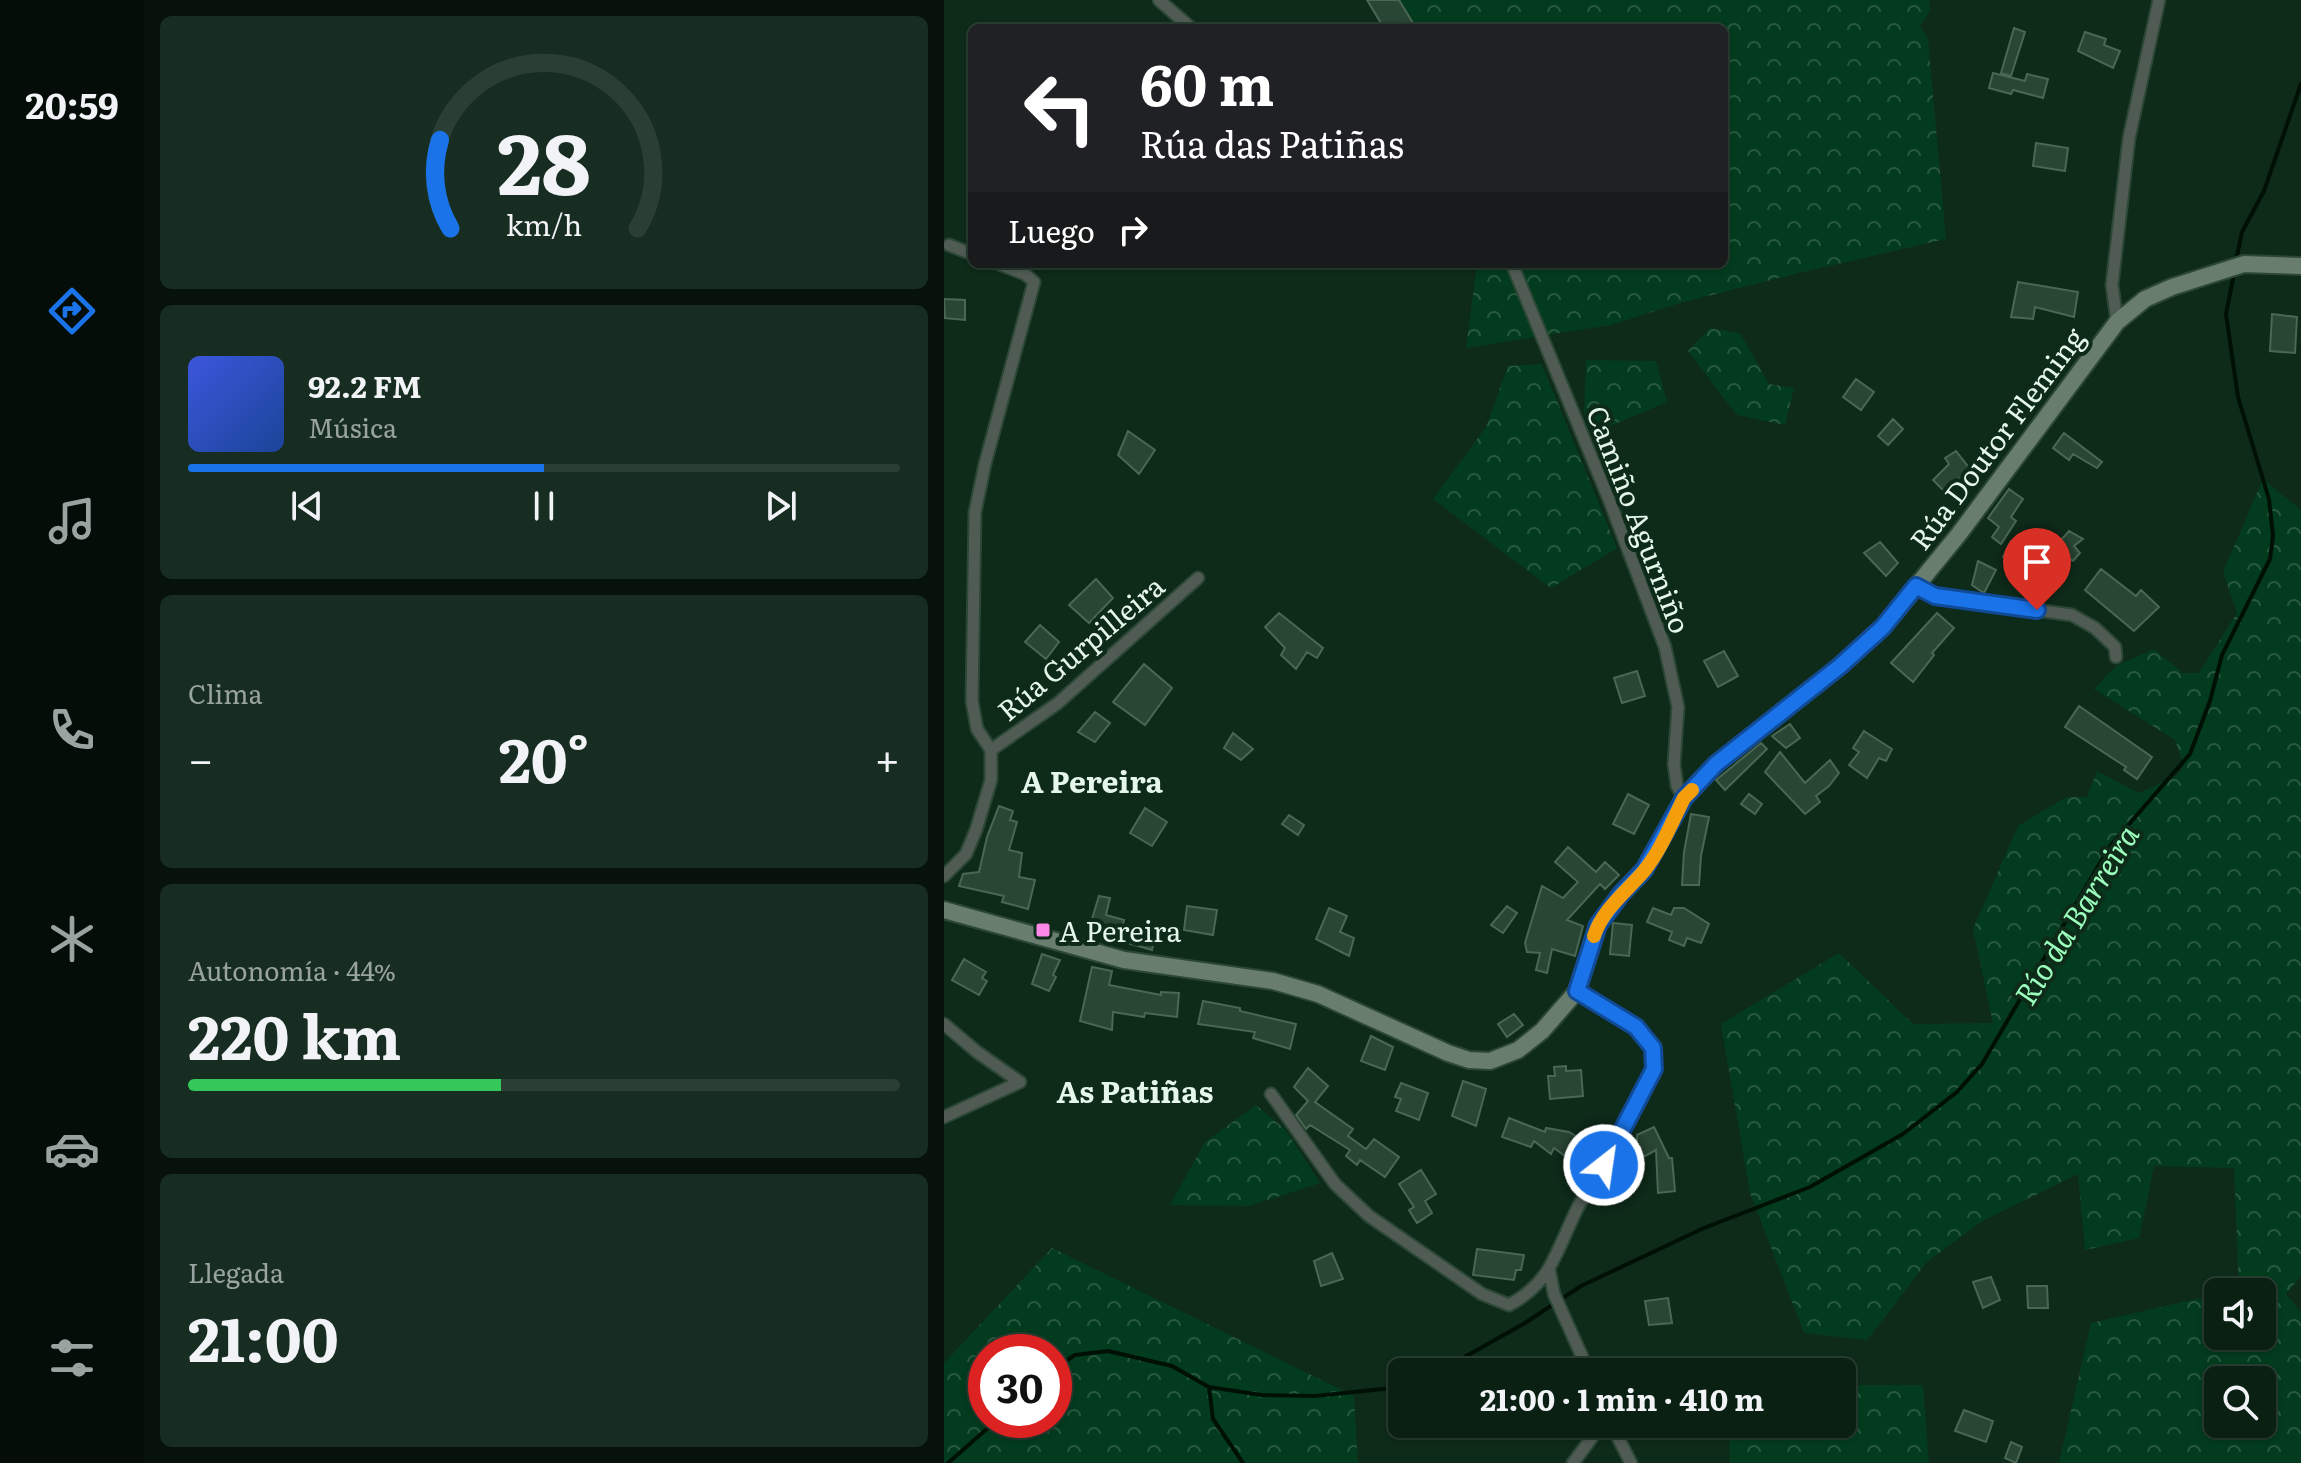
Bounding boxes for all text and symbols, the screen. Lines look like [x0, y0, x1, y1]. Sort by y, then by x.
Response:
text: 60 m [1140, 40, 1274, 123]
icon: left [1008, 56, 1112, 160]
text: 20:59 [25, 77, 119, 130]
text: 28 [497, 96, 591, 220]
text: Rúa das Patiñas [1140, 116, 1404, 169]
text: km/h [506, 202, 582, 245]
text: Luego [1008, 208, 1095, 252]
icon: right [1111, 208, 1155, 252]
icon: directions [44, 283, 100, 339]
street label: Rúa Doutor Fleming [1898, 318, 2094, 558]
text: 92.2 FM [308, 363, 422, 407]
street label: Camiño Agurniño [1577, 399, 1703, 639]
text: Música [308, 407, 397, 446]
icon: previous [285, 484, 329, 528]
icon: pause [522, 484, 566, 528]
icon: next [759, 484, 803, 528]
icon: music [44, 493, 100, 549]
pin [2003, 528, 2071, 610]
icon: arrive [2015, 540, 2059, 584]
street label: Rúa Gurpilleira [987, 564, 1173, 730]
text: Clima [188, 673, 263, 712]
icon: phone [44, 702, 100, 758]
text: 20° [499, 712, 589, 801]
text: − [188, 724, 214, 790]
text: + [874, 724, 900, 790]
district label: A Pereira [1021, 758, 1164, 802]
water label: Río da Barreira [2002, 815, 2148, 1013]
place label: A Pereira [1059, 909, 1181, 951]
icon: climate [44, 911, 100, 967]
marker: A Pereira [1034, 921, 1052, 939]
text: Autonomía · 44% [188, 950, 396, 989]
text: 220 km [188, 989, 401, 1078]
district label: As Patiñas [1057, 1068, 1213, 1112]
icon: car [44, 1121, 100, 1177]
position arrow [1562, 1123, 1646, 1207]
text: Llegada [188, 1252, 284, 1291]
map controls [2204, 1278, 2276, 1438]
button: sound [2204, 1278, 2276, 1350]
text: 21:00 [188, 1291, 339, 1380]
icon: filters [44, 1330, 100, 1386]
speed limit sign: 30 [968, 1334, 1072, 1438]
button: search [2204, 1366, 2276, 1438]
text: 21:00 · 1 min · 410 m [1480, 1376, 1764, 1420]

